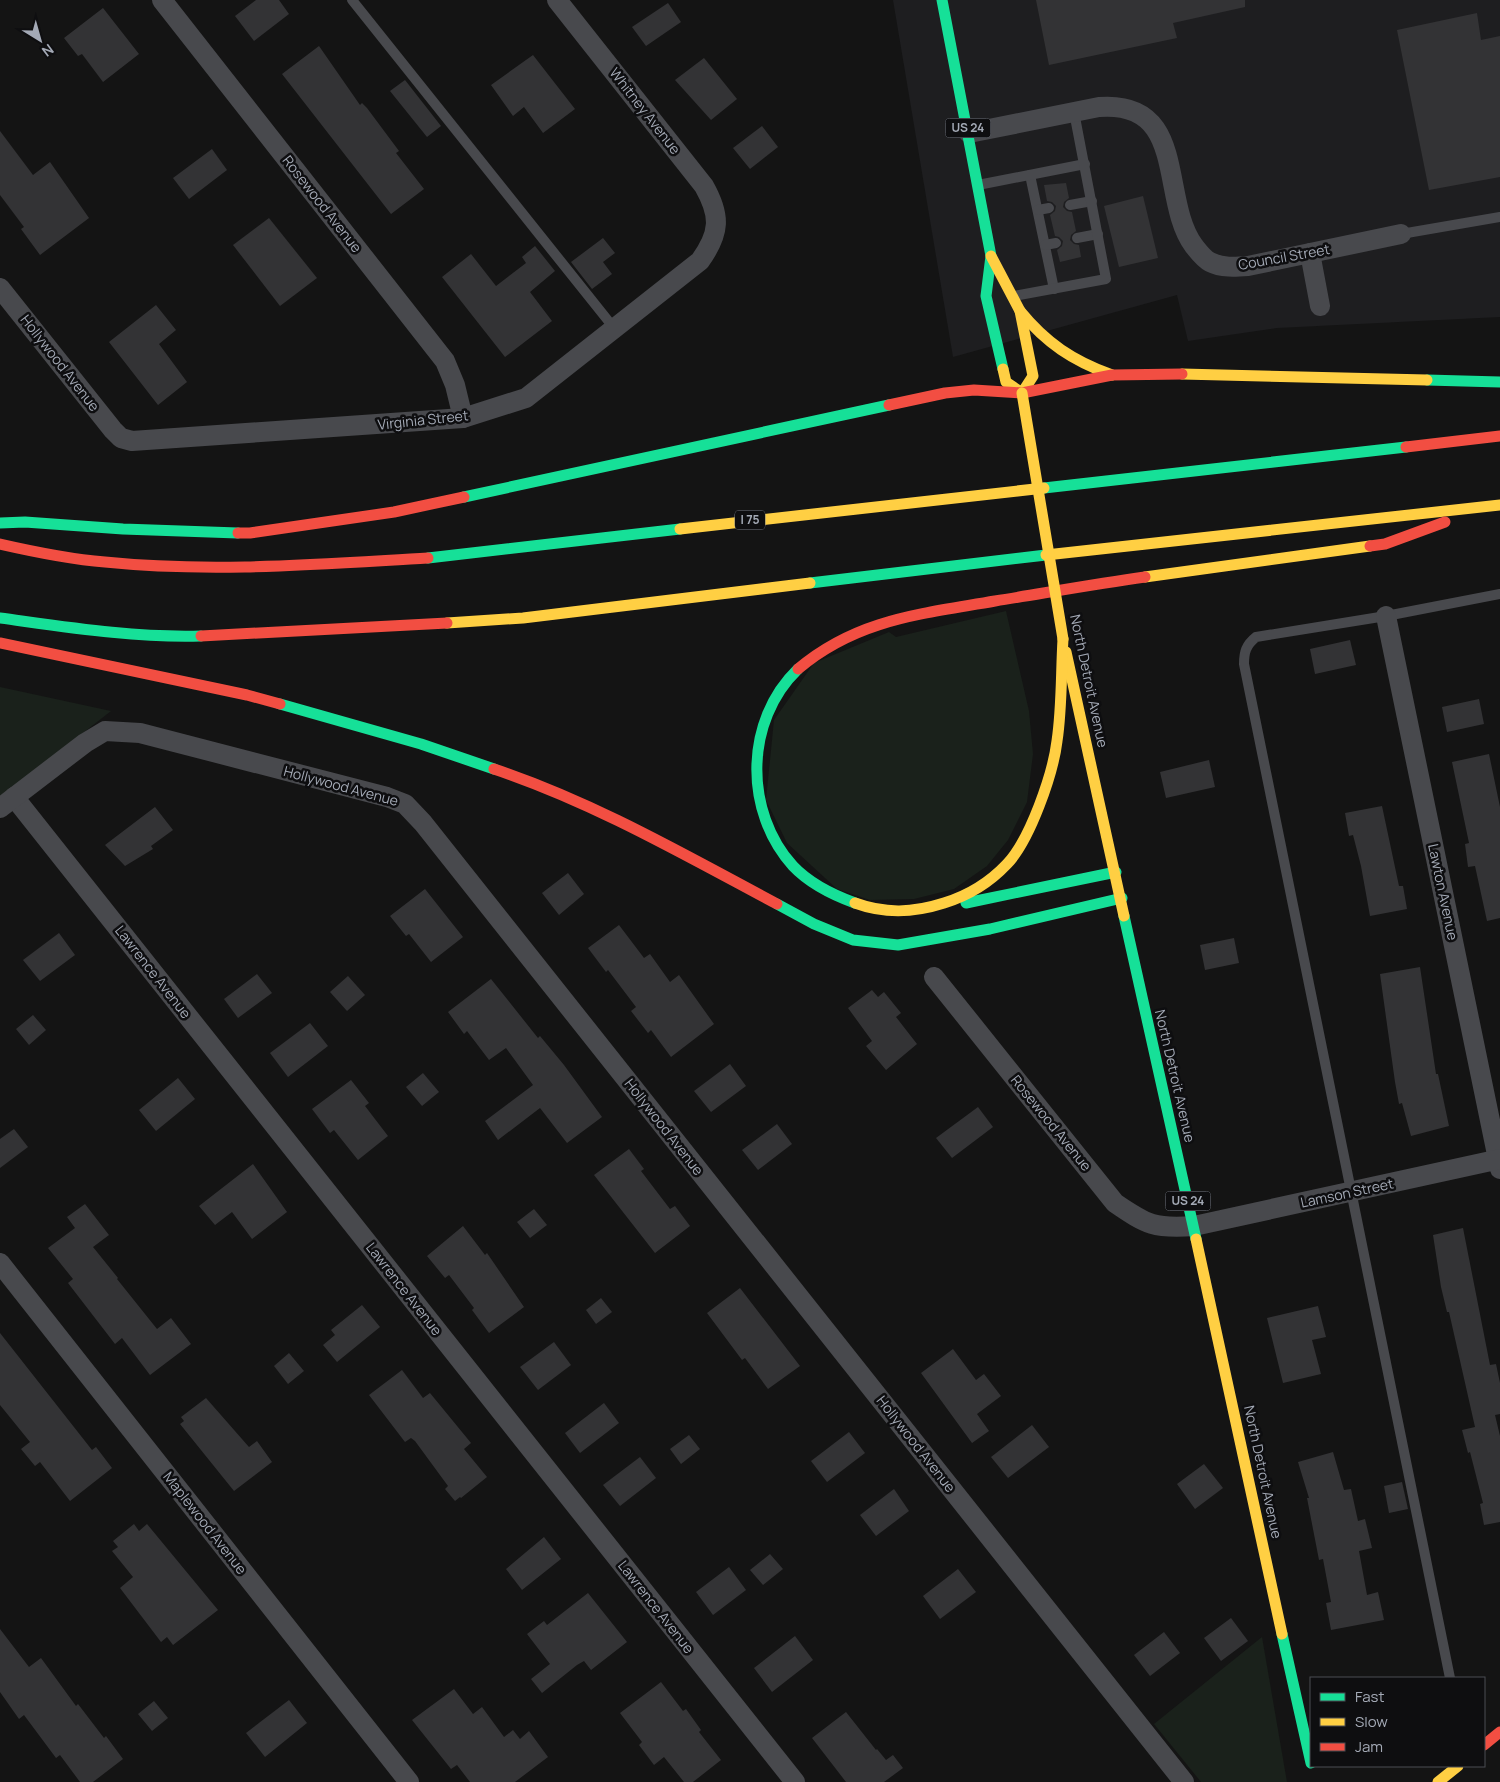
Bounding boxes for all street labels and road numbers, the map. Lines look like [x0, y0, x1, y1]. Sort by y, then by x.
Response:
street label: Whitney Avenue [606, 64, 685, 158]
road number: US 24 [946, 119, 990, 138]
street label: Rosewood Avenue [278, 151, 366, 256]
street label: Council Street [1237, 239, 1332, 274]
street label: Hollywood Avenue [17, 310, 104, 415]
street label: Virginia Street [377, 405, 470, 434]
road number: I 75 [735, 510, 765, 530]
street label: North Detroit Avenue [1066, 613, 1113, 749]
street label: Hollywood Avenue [282, 761, 401, 810]
street label: Lawton Avenue [1424, 842, 1463, 942]
street label: Lawrence Avenue [111, 921, 196, 1022]
street label: North Detroit Avenue [1151, 1008, 1200, 1144]
street label: Rosewood Avenue [1007, 1071, 1096, 1175]
street label: Hollywood Avenue [621, 1074, 708, 1179]
street label: Lamson Street [1299, 1173, 1396, 1212]
road number: US 24 [1166, 1192, 1210, 1210]
street label: Lawrence Avenue [362, 1238, 447, 1339]
street label: Hollywood Avenue [873, 1391, 960, 1496]
street label: North Detroit Avenue [1240, 1404, 1287, 1540]
street label: Maplewood Avenue [159, 1468, 251, 1578]
street label: Lawrence Avenue [614, 1556, 699, 1657]

